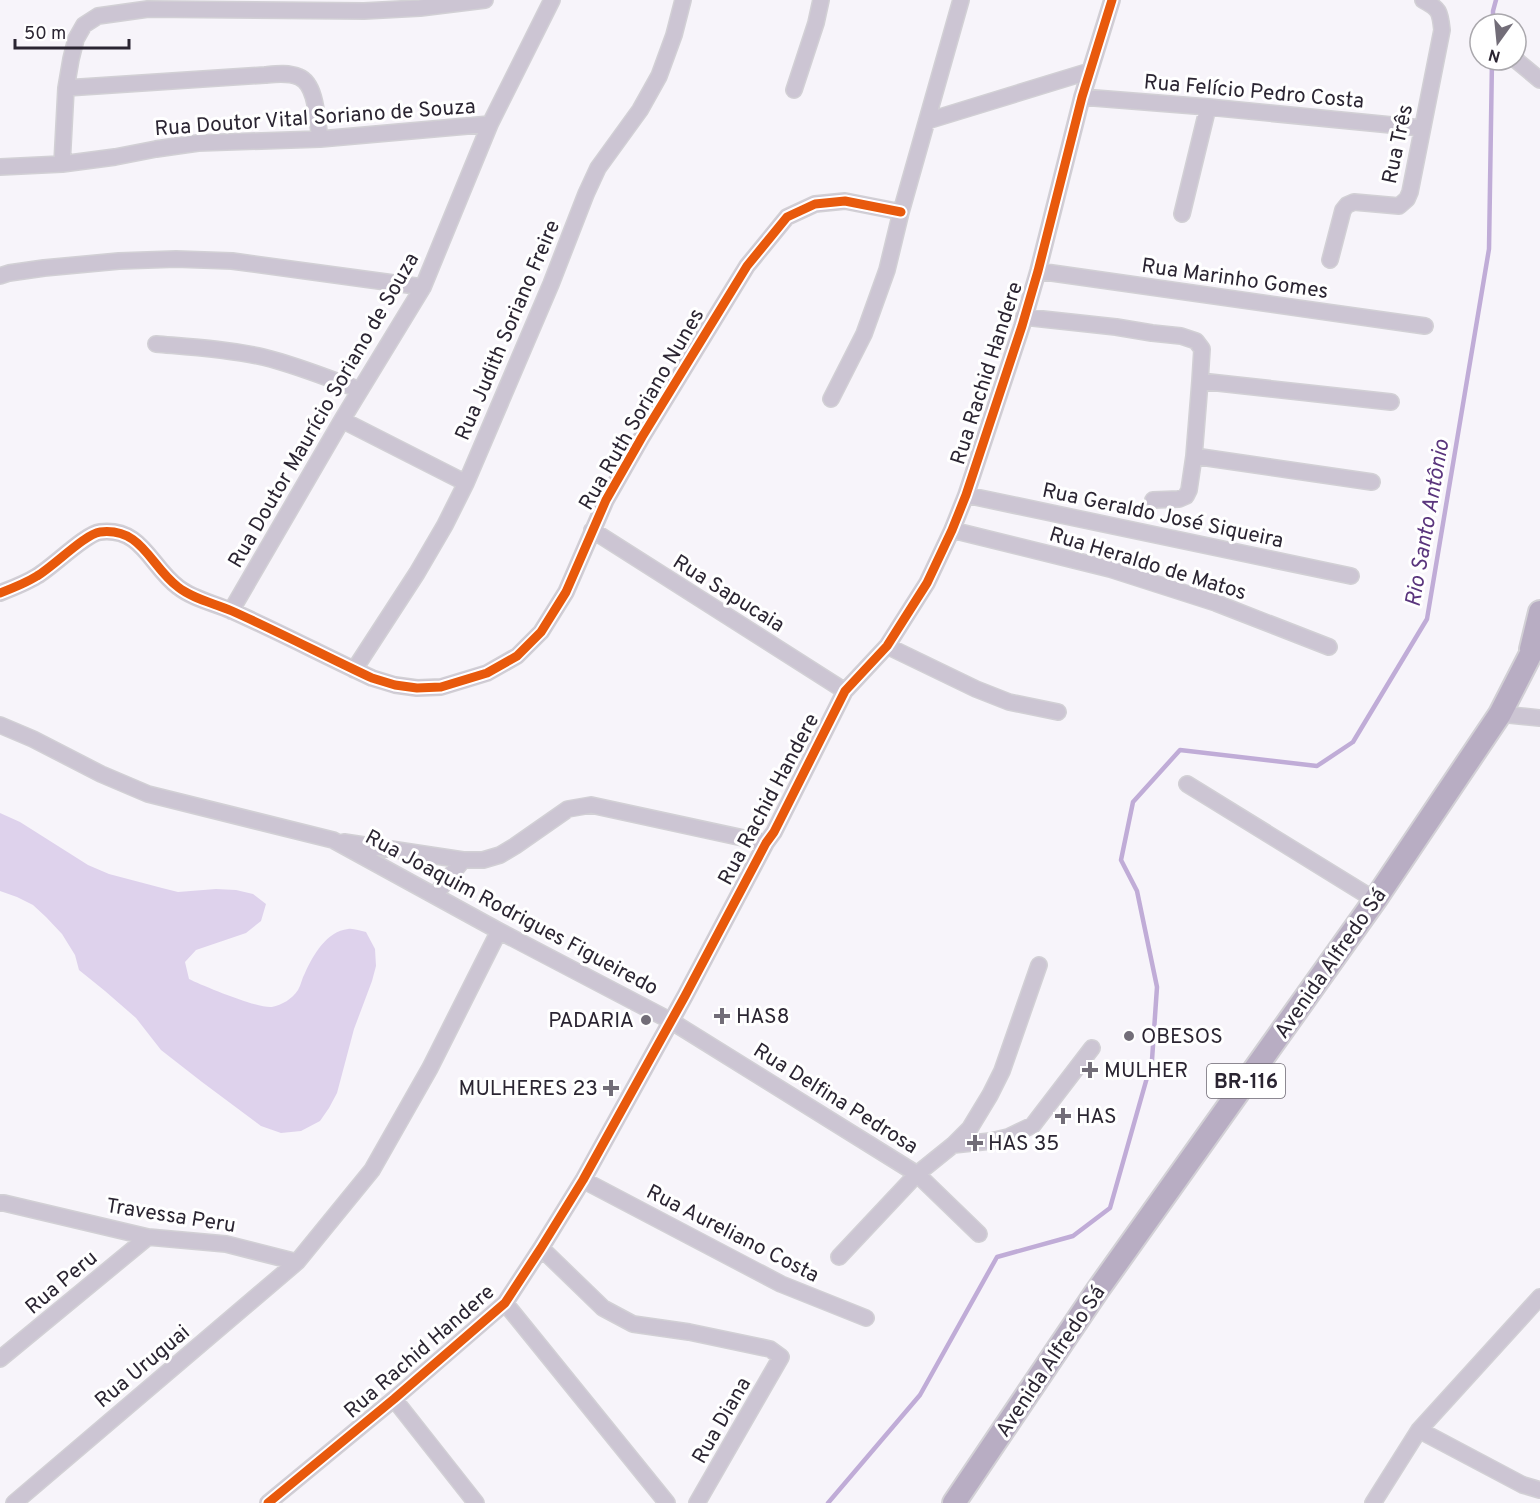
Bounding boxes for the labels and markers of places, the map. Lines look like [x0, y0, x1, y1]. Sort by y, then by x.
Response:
place label: HAS8 [736, 1004, 790, 1031]
marker: HAS8 [713, 1007, 731, 1025]
place label: PADARIA [548, 1008, 634, 1035]
marker: PADARIA [639, 1013, 653, 1027]
place label: OBESOS [1141, 1024, 1223, 1051]
marker: OBESOS [1122, 1029, 1136, 1043]
place label: MULHER [1104, 1058, 1188, 1085]
marker: MULHER [1081, 1061, 1099, 1079]
place label: MULHERES 23 [459, 1076, 598, 1103]
marker: MULHERES 23 [602, 1079, 620, 1097]
place label: HAS [1076, 1104, 1117, 1131]
marker: HAS [1054, 1107, 1072, 1125]
place label: HAS 35 [988, 1131, 1059, 1158]
marker: HAS 35 [966, 1134, 984, 1152]

